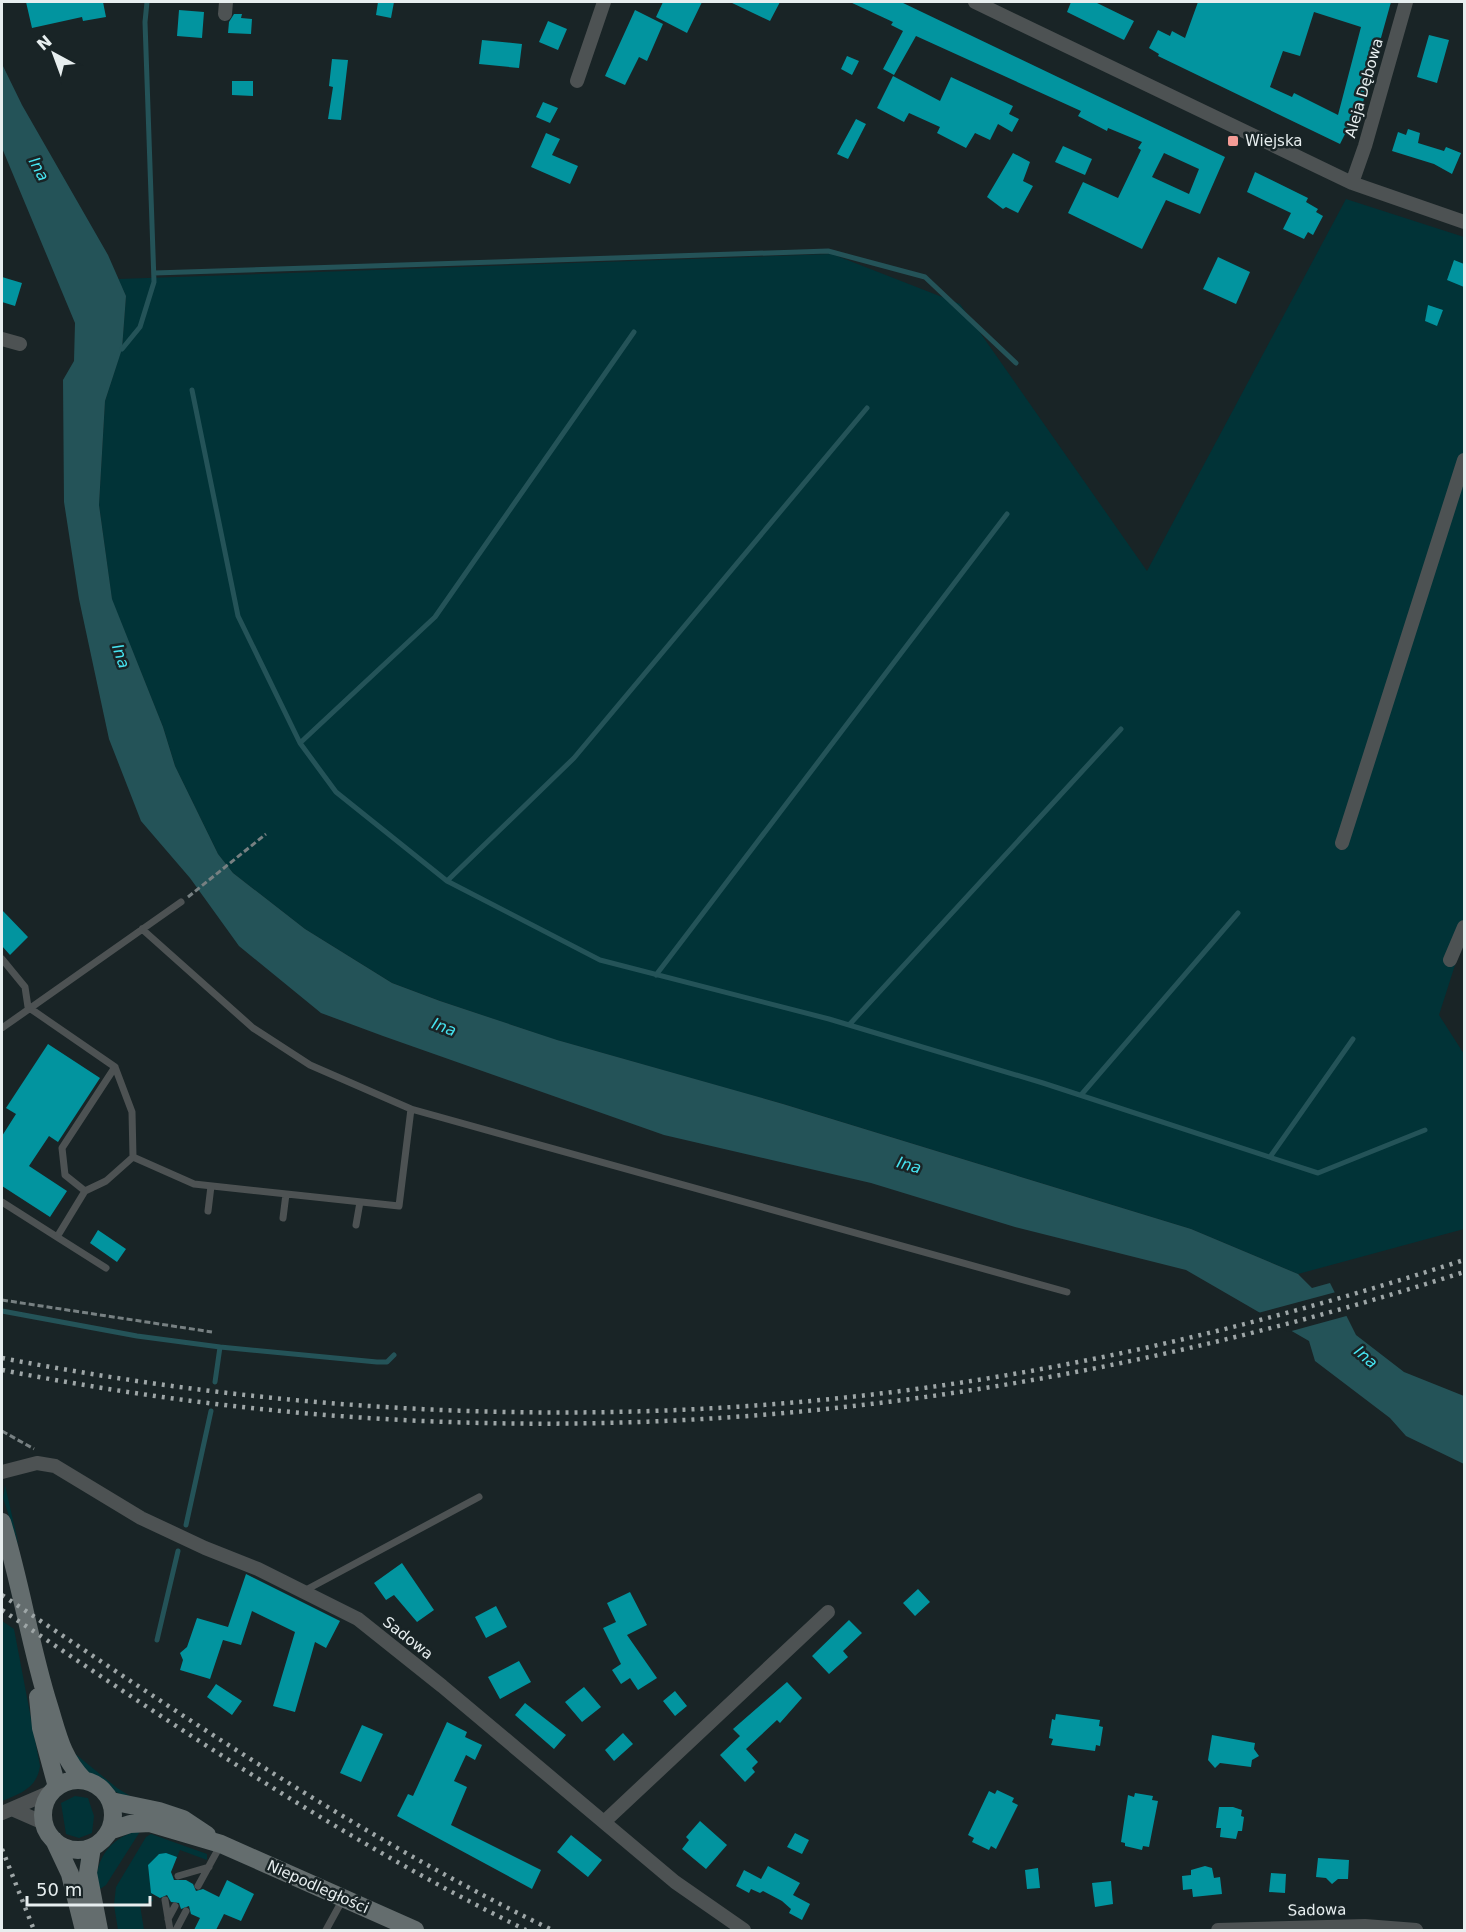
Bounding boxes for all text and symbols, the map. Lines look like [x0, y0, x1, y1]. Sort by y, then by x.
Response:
north arrow [24, 24, 84, 84]
text: N [33, 31, 56, 55]
street label: Aleja Dębowa [1341, 36, 1387, 140]
place label: Wiejska [1245, 132, 1303, 150]
marker: Wiejska [1226, 134, 1240, 148]
water label: Ina [25, 154, 53, 184]
water label: Ina [108, 641, 134, 671]
water label: Ina [429, 1014, 459, 1040]
water label: Ina [895, 1152, 923, 1178]
water label: Ina [1350, 1342, 1382, 1372]
street label: Sadowa [379, 1613, 437, 1663]
street label: Niepodległości [264, 1857, 372, 1917]
scale bar [27, 1869, 150, 1907]
text: 50 m [36, 1879, 82, 1900]
street label: Sadowa [1287, 1900, 1347, 1920]

